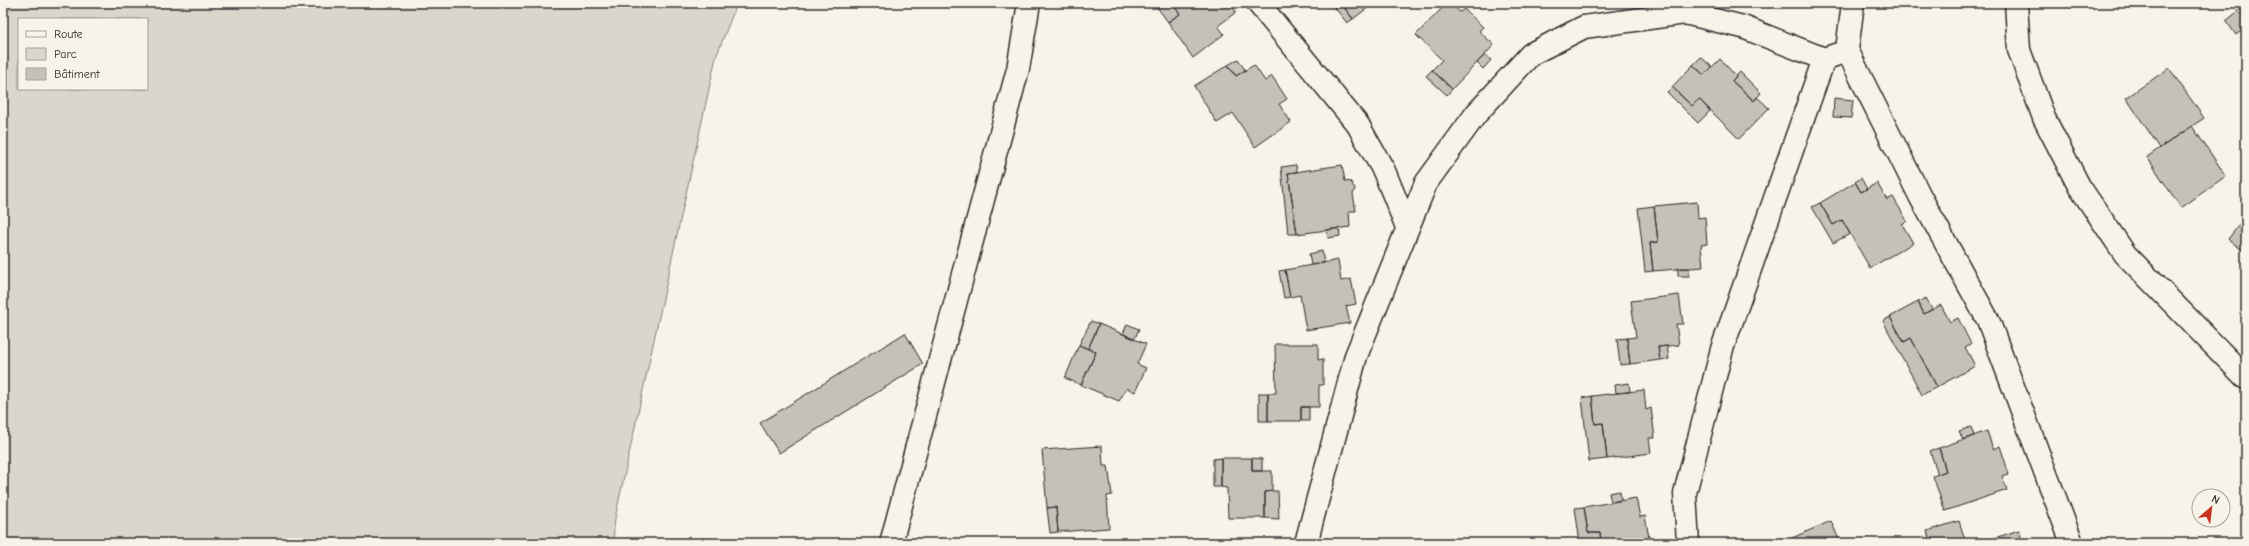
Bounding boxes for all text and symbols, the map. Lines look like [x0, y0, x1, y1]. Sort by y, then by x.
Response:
legend [18, 18, 148, 90]
text: Route [54, 27, 83, 41]
text: Parc [54, 47, 77, 61]
text: Bâtiment [54, 67, 100, 81]
north arrow [2191, 488, 2231, 528]
text: N [2209, 492, 2222, 507]

